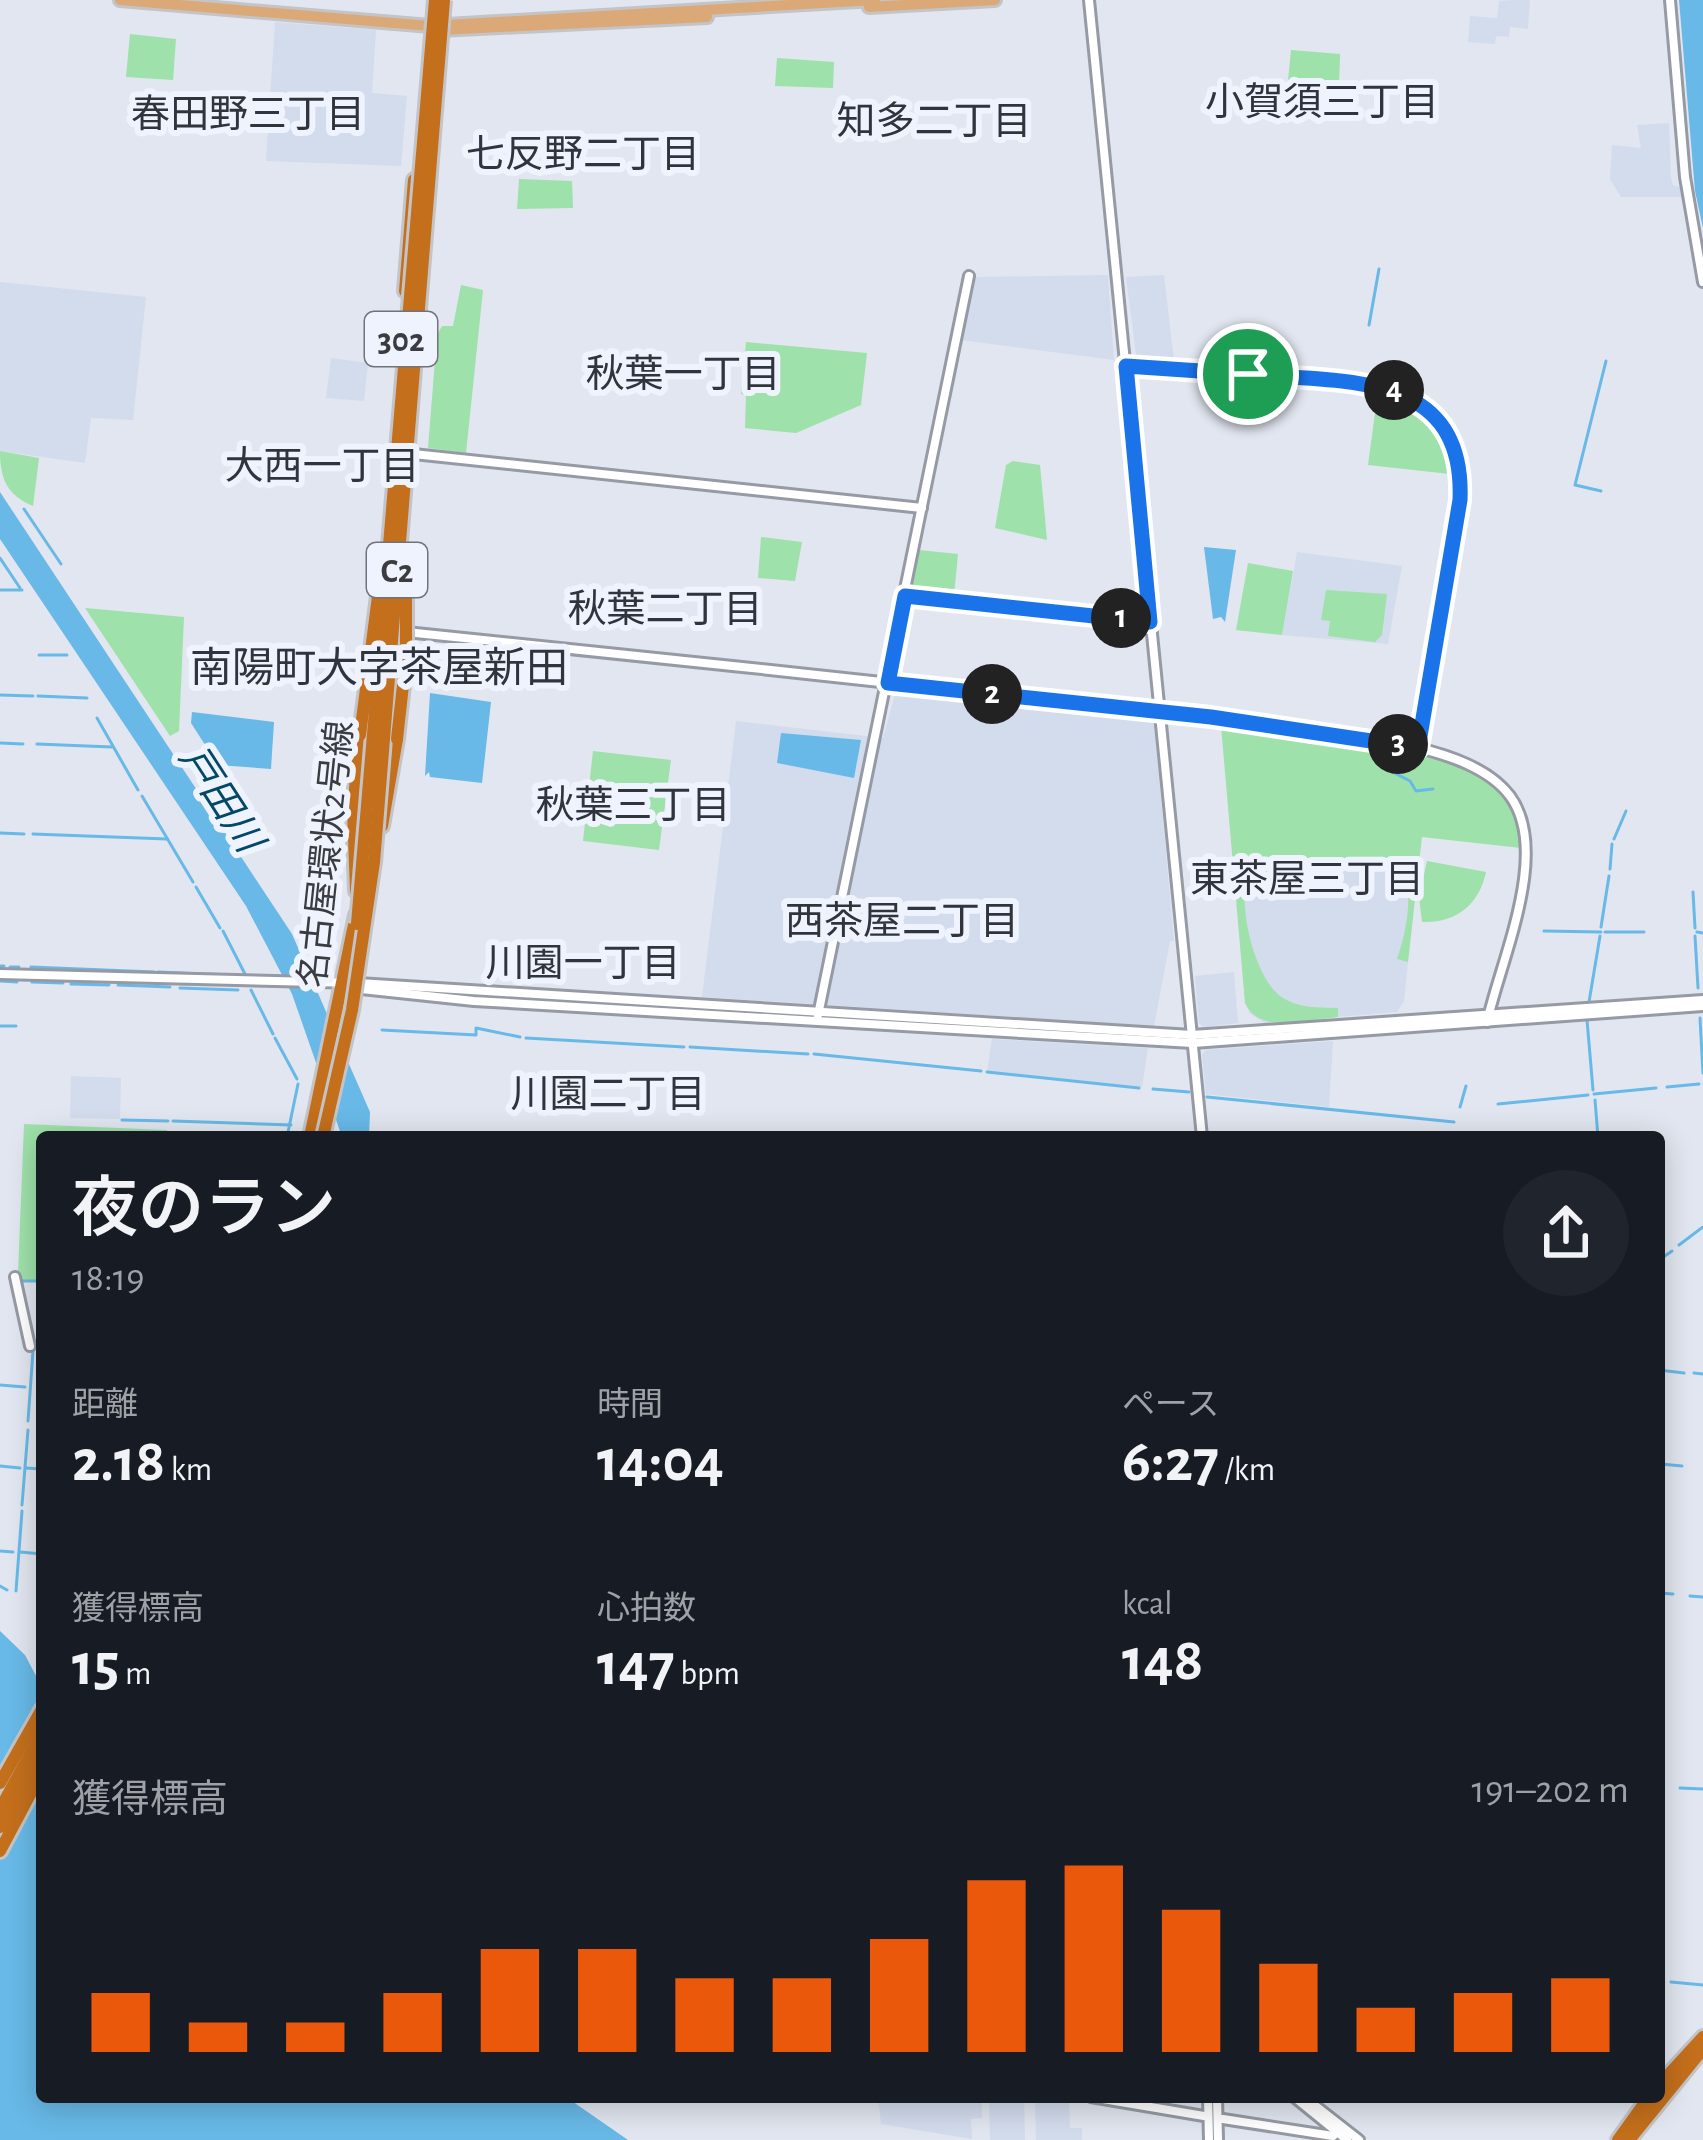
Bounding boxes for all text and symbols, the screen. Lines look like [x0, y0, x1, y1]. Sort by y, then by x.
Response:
district label: 小賀須三丁目 [1205, 82, 1439, 123]
district label: 春田野三丁目 [131, 94, 365, 135]
district label: 知多二丁目 [836, 101, 1032, 142]
district label: 七反野二丁目 [466, 135, 700, 175]
road number: 302 [365, 312, 437, 366]
pin [1197, 323, 1299, 425]
icon: arrive [1215, 341, 1281, 407]
district label: 秋葉一丁目 [585, 354, 781, 395]
pin: 4 [1364, 360, 1424, 420]
text: 4 [1386, 373, 1402, 406]
district label: 大西一丁目 [224, 446, 420, 487]
road number: C2 [367, 543, 427, 597]
pin: 1 [1091, 588, 1151, 648]
district label: 秋葉二丁目 [567, 589, 763, 630]
text: 1 [1115, 601, 1127, 634]
district label: 南陽町大字茶屋新田 [190, 646, 568, 690]
pin: 2 [962, 664, 1022, 724]
text: 2 [984, 677, 1000, 710]
pin: 3 [1368, 714, 1428, 774]
street label: 名古屋環状2号線 [293, 719, 359, 990]
text: 3 [1391, 727, 1405, 760]
water label: 戸田川 [172, 740, 270, 862]
district label: 秋葉三丁目 [535, 785, 731, 826]
district label: 東茶屋三丁目 [1190, 859, 1424, 900]
district label: 西茶屋二丁目 [785, 901, 1019, 942]
district label: 川園一丁目 [485, 944, 681, 984]
district label: 川園二丁目 [510, 1075, 706, 1115]
button: share [1503, 1170, 1629, 1296]
text: 夜のラン [72, 1177, 336, 1243]
text: 18:19 [72, 1259, 145, 1298]
text: 距離 [72, 1389, 138, 1422]
text: 時間 [597, 1389, 663, 1422]
text: ペース [1122, 1389, 1219, 1422]
text: 2.18 [72, 1432, 165, 1492]
text: 14:04 [597, 1432, 724, 1492]
text: 6:27 [1122, 1432, 1219, 1492]
text: km [165, 1454, 212, 1487]
text: /km [1219, 1454, 1275, 1487]
text: kcal [1122, 1588, 1172, 1621]
text: 獲得標高 [72, 1593, 204, 1626]
text: 心拍数 [597, 1593, 696, 1626]
text: 148 [1122, 1631, 1203, 1691]
text: 15 [72, 1636, 120, 1696]
text: 147 [597, 1636, 675, 1696]
text: m [120, 1658, 151, 1691]
text: bpm [675, 1658, 740, 1691]
text: 191–202 m [1472, 1771, 1629, 1810]
text: 獲得標高 [72, 1781, 228, 1820]

